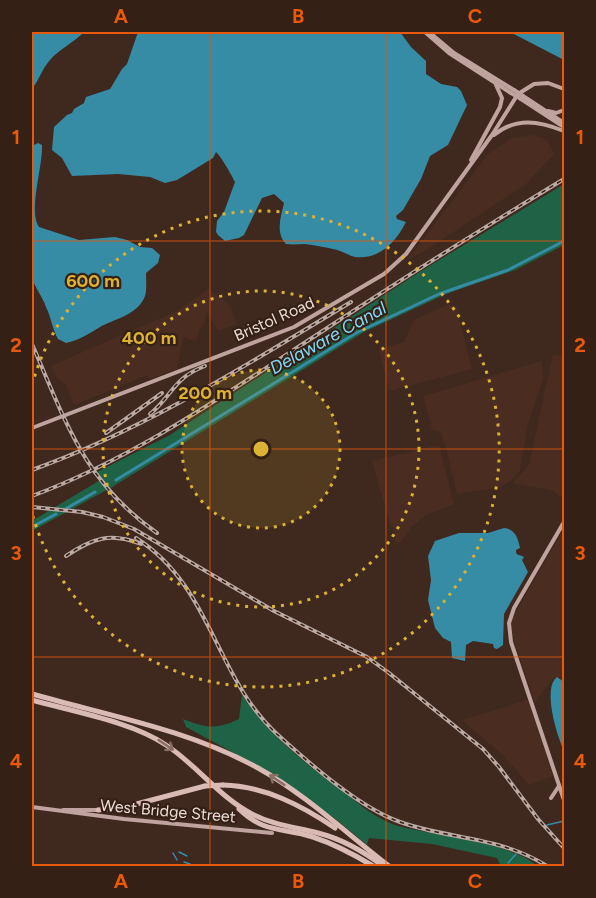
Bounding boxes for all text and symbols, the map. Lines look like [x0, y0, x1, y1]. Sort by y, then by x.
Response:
text: A [114, 4, 129, 28]
text: B [292, 4, 304, 28]
text: C [468, 4, 482, 28]
text: 1 [12, 125, 20, 149]
text: 1 [576, 125, 584, 149]
text: 600 m [66, 270, 120, 292]
street label: Bristol Road [231, 293, 317, 345]
water label: Delaware Canal [266, 296, 391, 379]
text: 400 m [122, 327, 176, 349]
text: 2 [10, 333, 22, 357]
text: 2 [574, 333, 586, 357]
text: 200 m [178, 382, 232, 404]
centre of rings [251, 439, 271, 459]
text: 3 [10, 541, 22, 565]
text: 3 [574, 541, 586, 565]
one-way arrow [157, 739, 174, 751]
text: 4 [10, 749, 23, 773]
text: 4 [574, 749, 587, 773]
one-way arrow [270, 774, 286, 786]
street label: West Bridge Street [99, 796, 237, 826]
text: A [114, 869, 129, 893]
text: B [292, 869, 304, 893]
text: C [468, 869, 482, 893]

